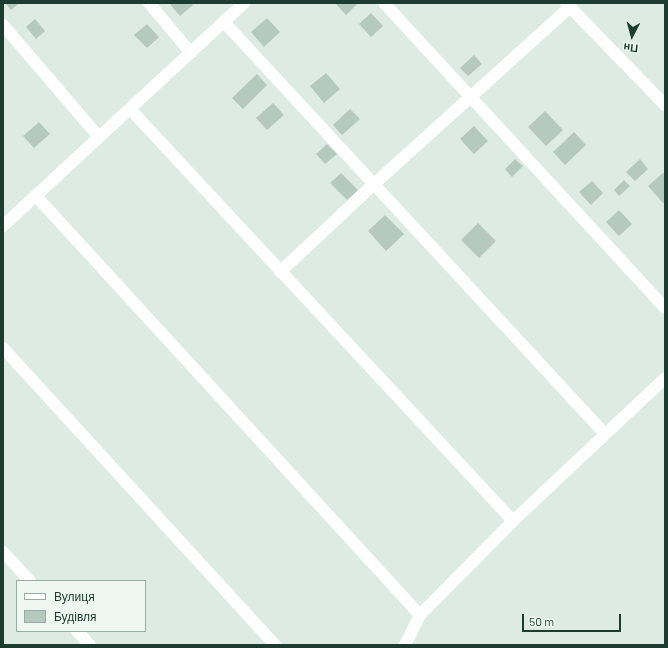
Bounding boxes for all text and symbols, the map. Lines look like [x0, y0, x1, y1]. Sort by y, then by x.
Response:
north arrow [612, 16, 652, 56]
text: Пн [623, 41, 639, 56]
legend [16, 580, 146, 632]
text: Вулиця [54, 589, 95, 603]
scale bar [524, 606, 623, 632]
text: Будівля [54, 609, 96, 623]
text: 50 m [529, 614, 554, 628]

